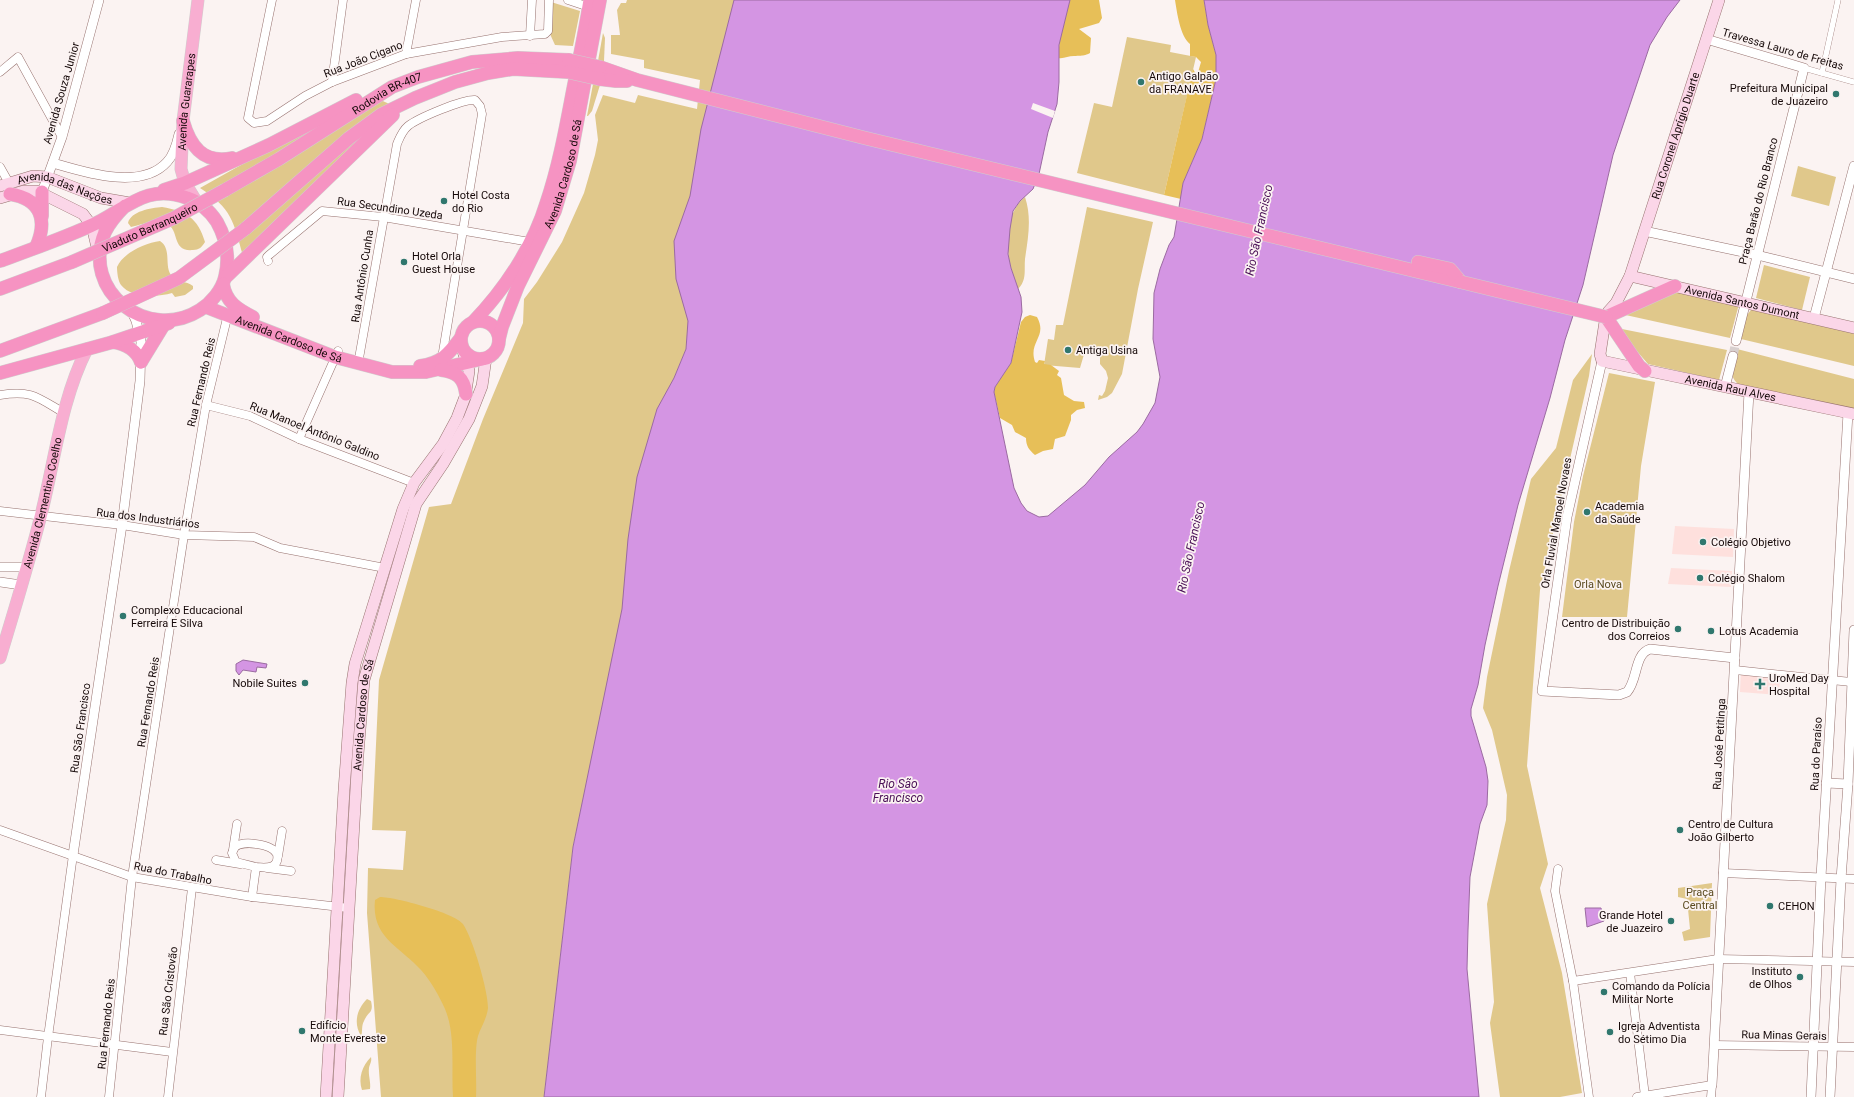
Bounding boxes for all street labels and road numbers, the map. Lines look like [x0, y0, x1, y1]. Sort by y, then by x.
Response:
street label: Travessa Lauro de Freitas [1721, 26, 1845, 73]
street label: Rua João Cigano [322, 38, 404, 80]
street label: Avenida Souza Junior [41, 40, 82, 146]
street label: Avenida Guararapes [176, 52, 198, 151]
street label: Rodovia BR-407 [350, 70, 423, 118]
street label: Rua Coronel Aprígio Duarte [1649, 70, 1702, 201]
street label: Avenida Cardoso de Sá [541, 118, 585, 231]
street label: Praça Barão do Rio Branco [1736, 136, 1781, 266]
street label: Avenida das Nações [16, 170, 114, 207]
street label: Rua Secundino Uzeda [336, 195, 443, 222]
street label: Viaduto Barranqueiro [100, 200, 200, 255]
street label: Rua Antônio Cunha [349, 229, 376, 323]
street label: Avenida Santos Dumont [1683, 283, 1801, 322]
street label: Avenida Cardoso de Sá [234, 313, 343, 366]
street label: Rua Fernando Reis [185, 336, 218, 428]
street label: Avenida Raul Alves [1684, 373, 1777, 404]
street label: Rua Manoel Antônio Galdino [248, 399, 382, 464]
street label: Avenida Clementino Coelho [21, 436, 65, 570]
street label: Orla Fluvial Manoel Novaes [1539, 456, 1574, 590]
street label: Rua dos Industriários [96, 506, 201, 531]
street label: Rua Fernando Reis [135, 656, 162, 748]
street label: Avenida Cardoso de Sá [351, 657, 377, 771]
street label: Rua São Francisco [68, 682, 93, 774]
street label: Rua José Petitinga [1711, 698, 1728, 790]
street label: Rua do Paraíso [1808, 717, 1825, 791]
street label: Rua do Trabalho [133, 860, 213, 887]
street label: Rua São Cristovão [157, 946, 180, 1036]
street label: Rua Fernando Reis [95, 978, 118, 1070]
street label: Rua Minas Gerais [1741, 1028, 1827, 1043]

